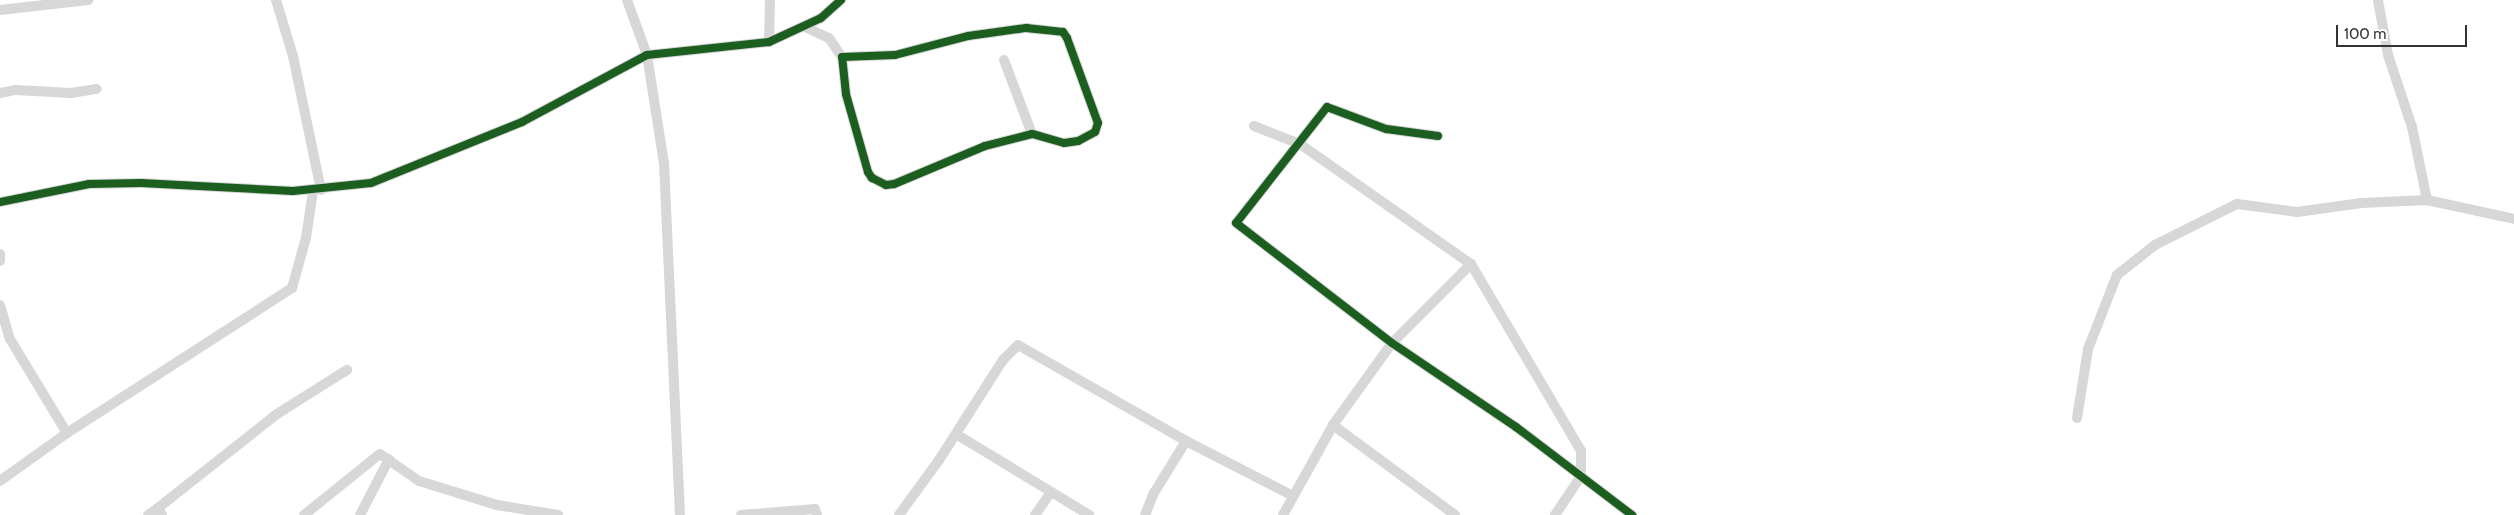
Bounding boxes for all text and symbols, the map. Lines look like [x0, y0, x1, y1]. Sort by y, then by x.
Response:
scale bar [2339, 15, 2470, 47]
text: 100 m [2344, 25, 2386, 43]

